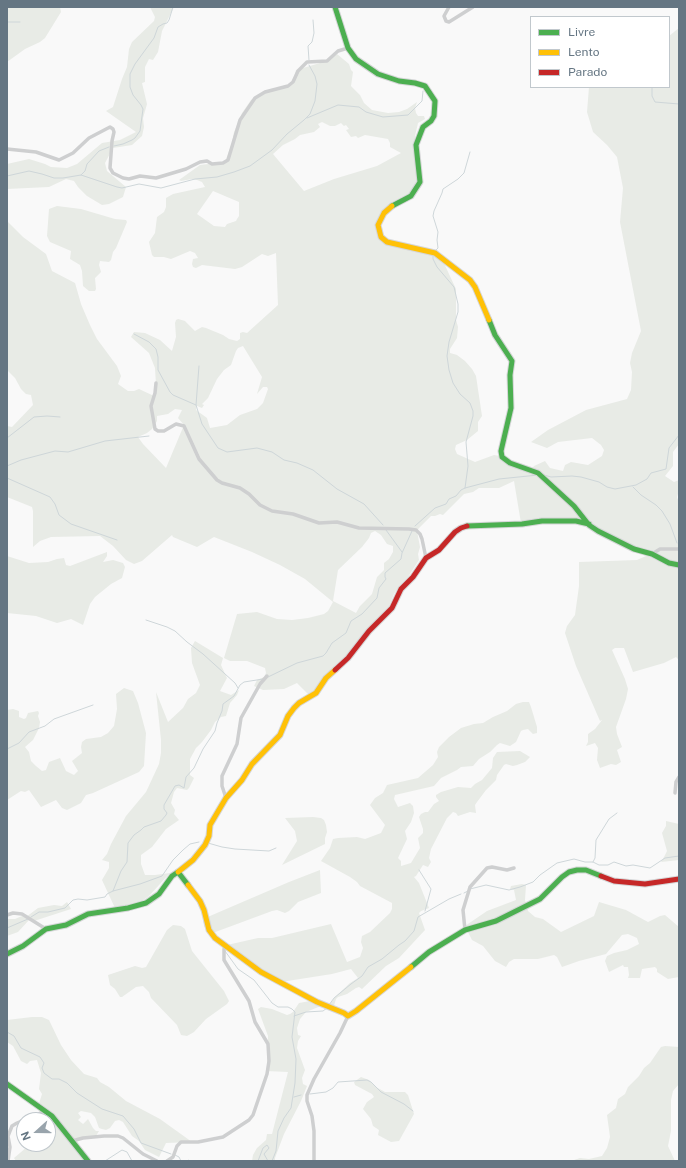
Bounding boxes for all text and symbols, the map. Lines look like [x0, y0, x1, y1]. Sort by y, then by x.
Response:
legend [530, 16, 670, 88]
text: Livre [568, 25, 595, 39]
text: Lento [568, 45, 599, 59]
text: Parado [568, 65, 607, 79]
north arrow [16, 1112, 56, 1152]
text: N [19, 1130, 33, 1142]

